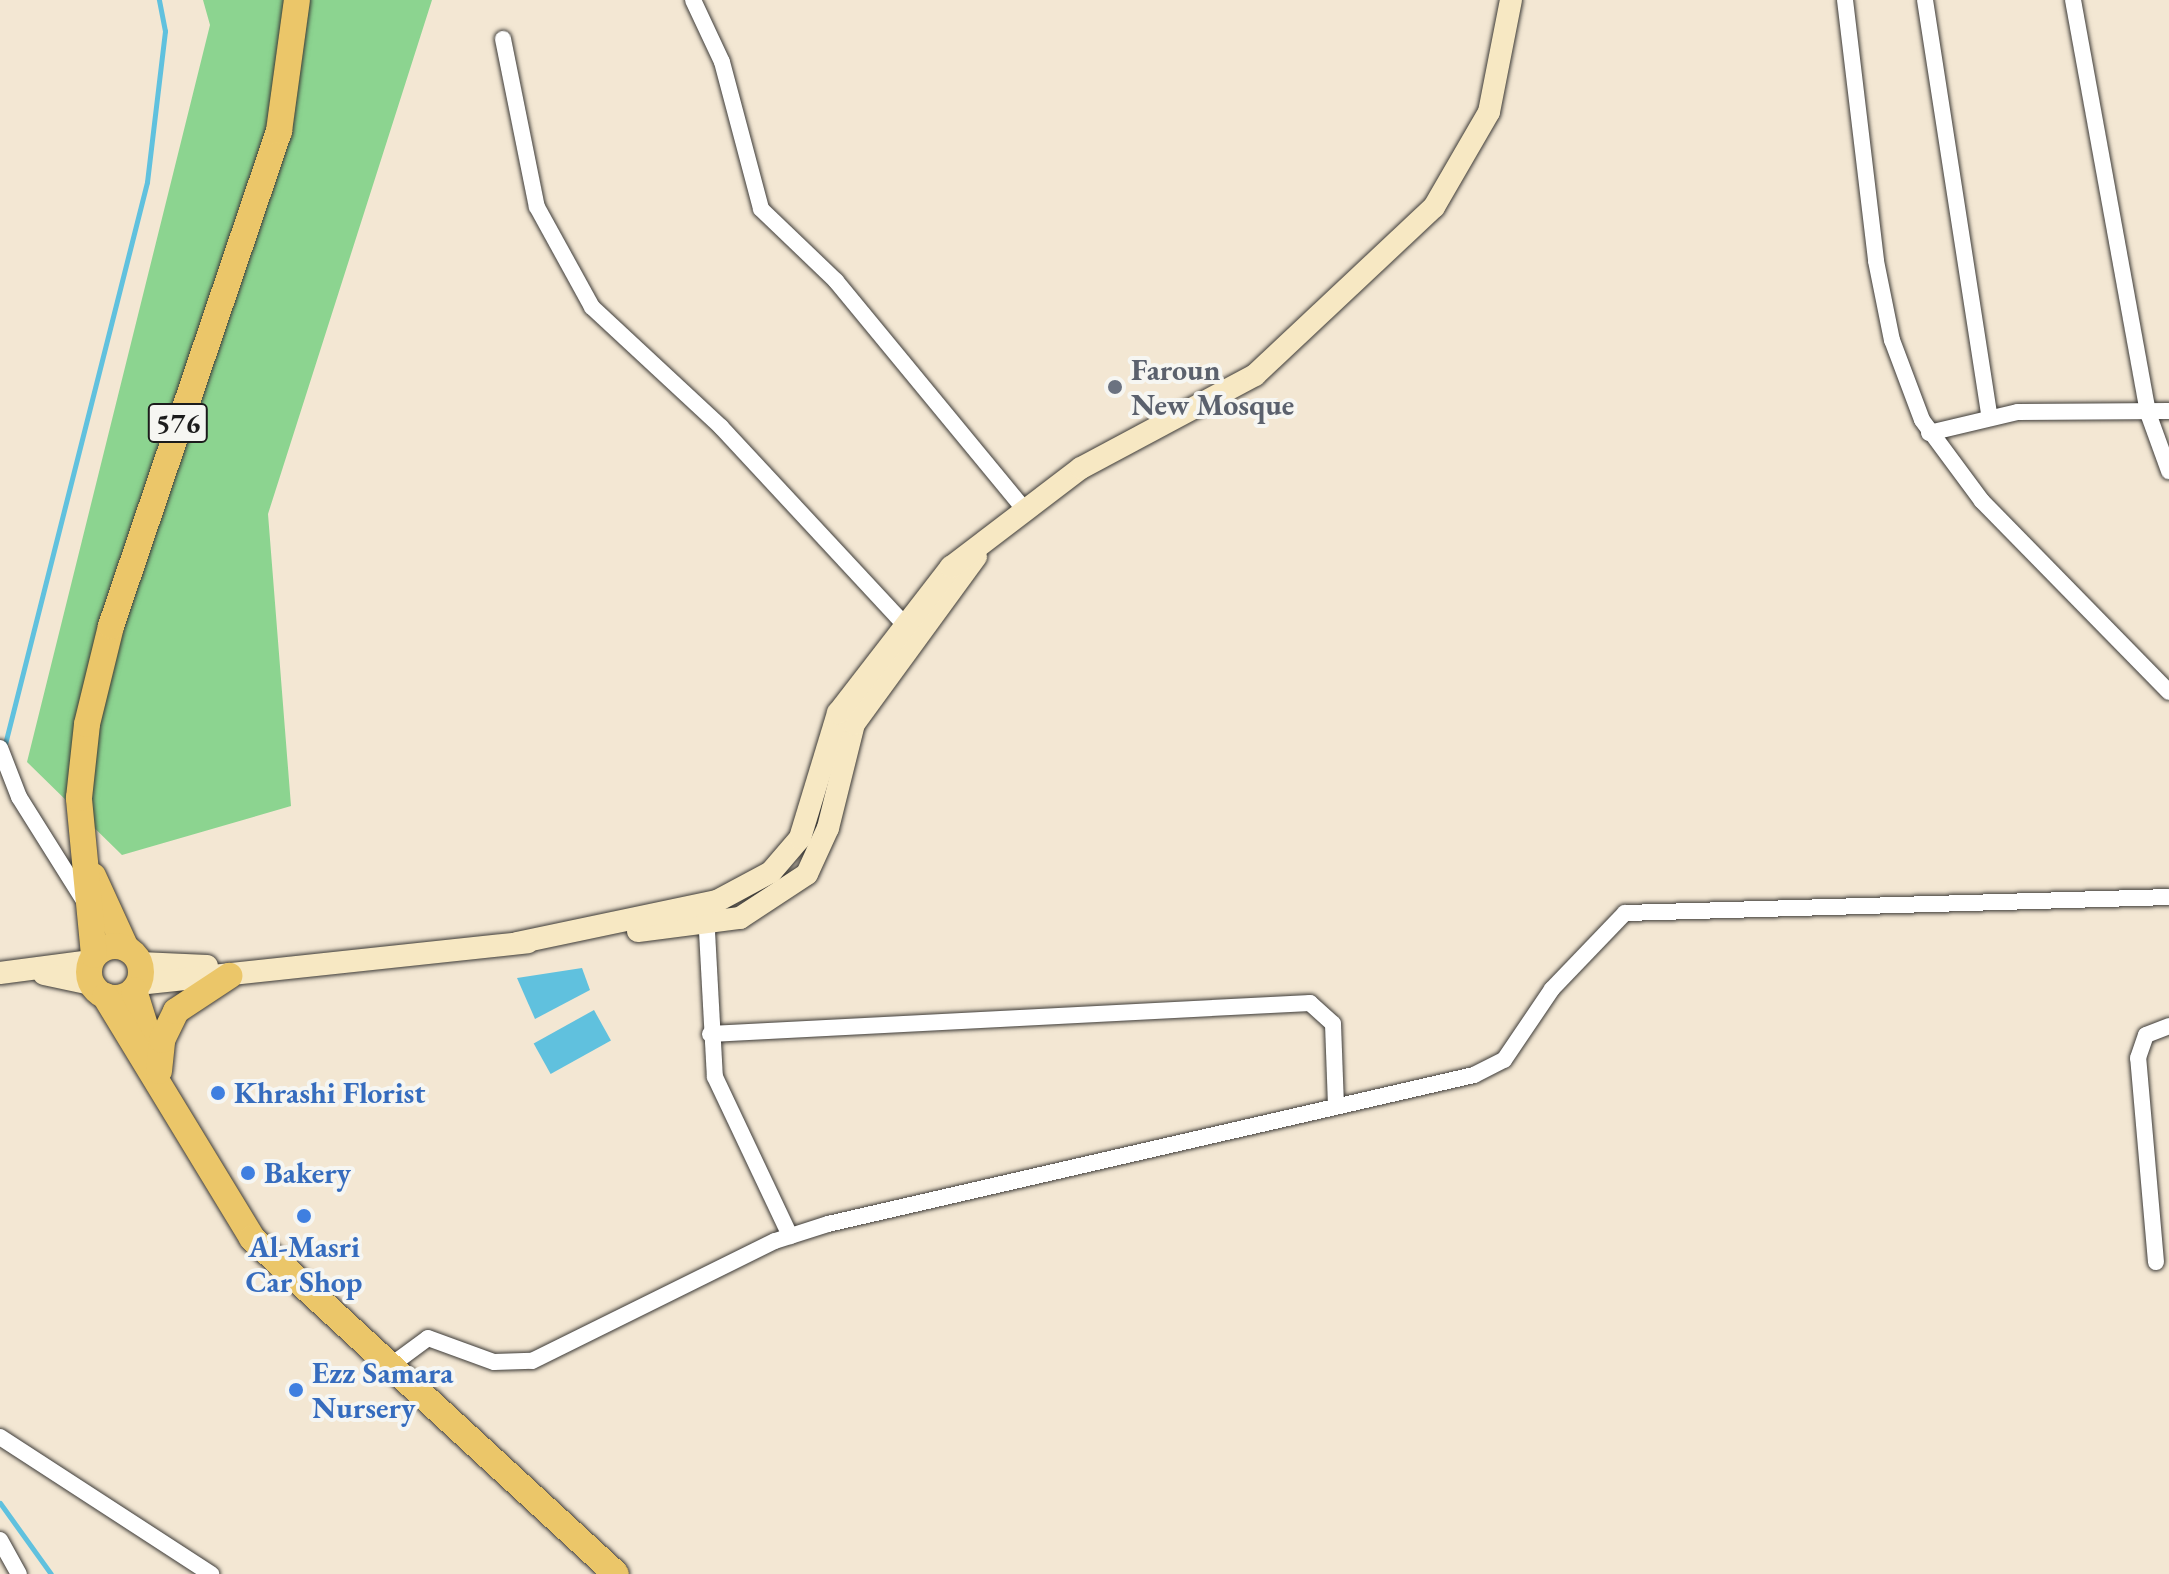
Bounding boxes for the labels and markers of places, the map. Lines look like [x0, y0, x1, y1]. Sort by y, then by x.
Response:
place label: Faroun New Mosque [1131, 352, 1294, 422]
marker: Faroun New Mosque [1106, 378, 1124, 396]
place label: Khrashi Florist [234, 1075, 426, 1111]
marker: Khrashi Florist [209, 1084, 227, 1102]
place label: Bakery [264, 1155, 351, 1191]
marker: Bakery [239, 1164, 257, 1182]
marker: Al-Masri Car Shop [295, 1207, 313, 1225]
place label: Al-Masri Car Shop [246, 1229, 362, 1300]
place label: Ezz Samara Nursery [312, 1355, 453, 1426]
marker: Ezz Samara Nursery [287, 1381, 305, 1399]

